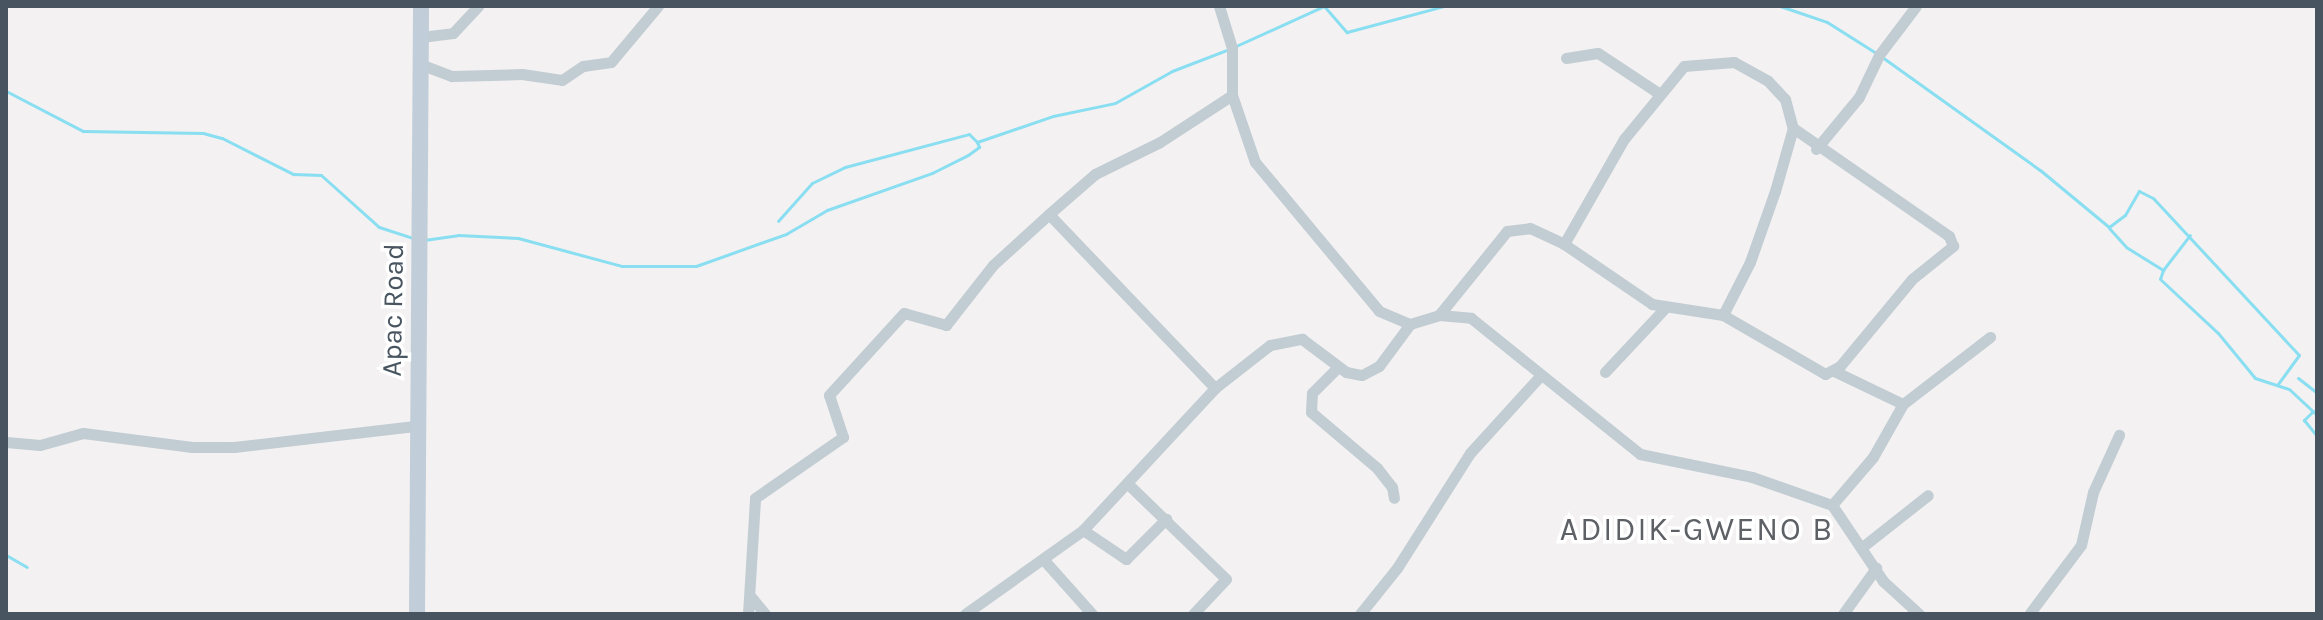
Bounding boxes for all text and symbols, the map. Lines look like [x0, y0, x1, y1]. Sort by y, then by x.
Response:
street label: Apac Road [375, 243, 411, 377]
district label: ADIDIK-GWENO B [1560, 511, 1834, 549]

